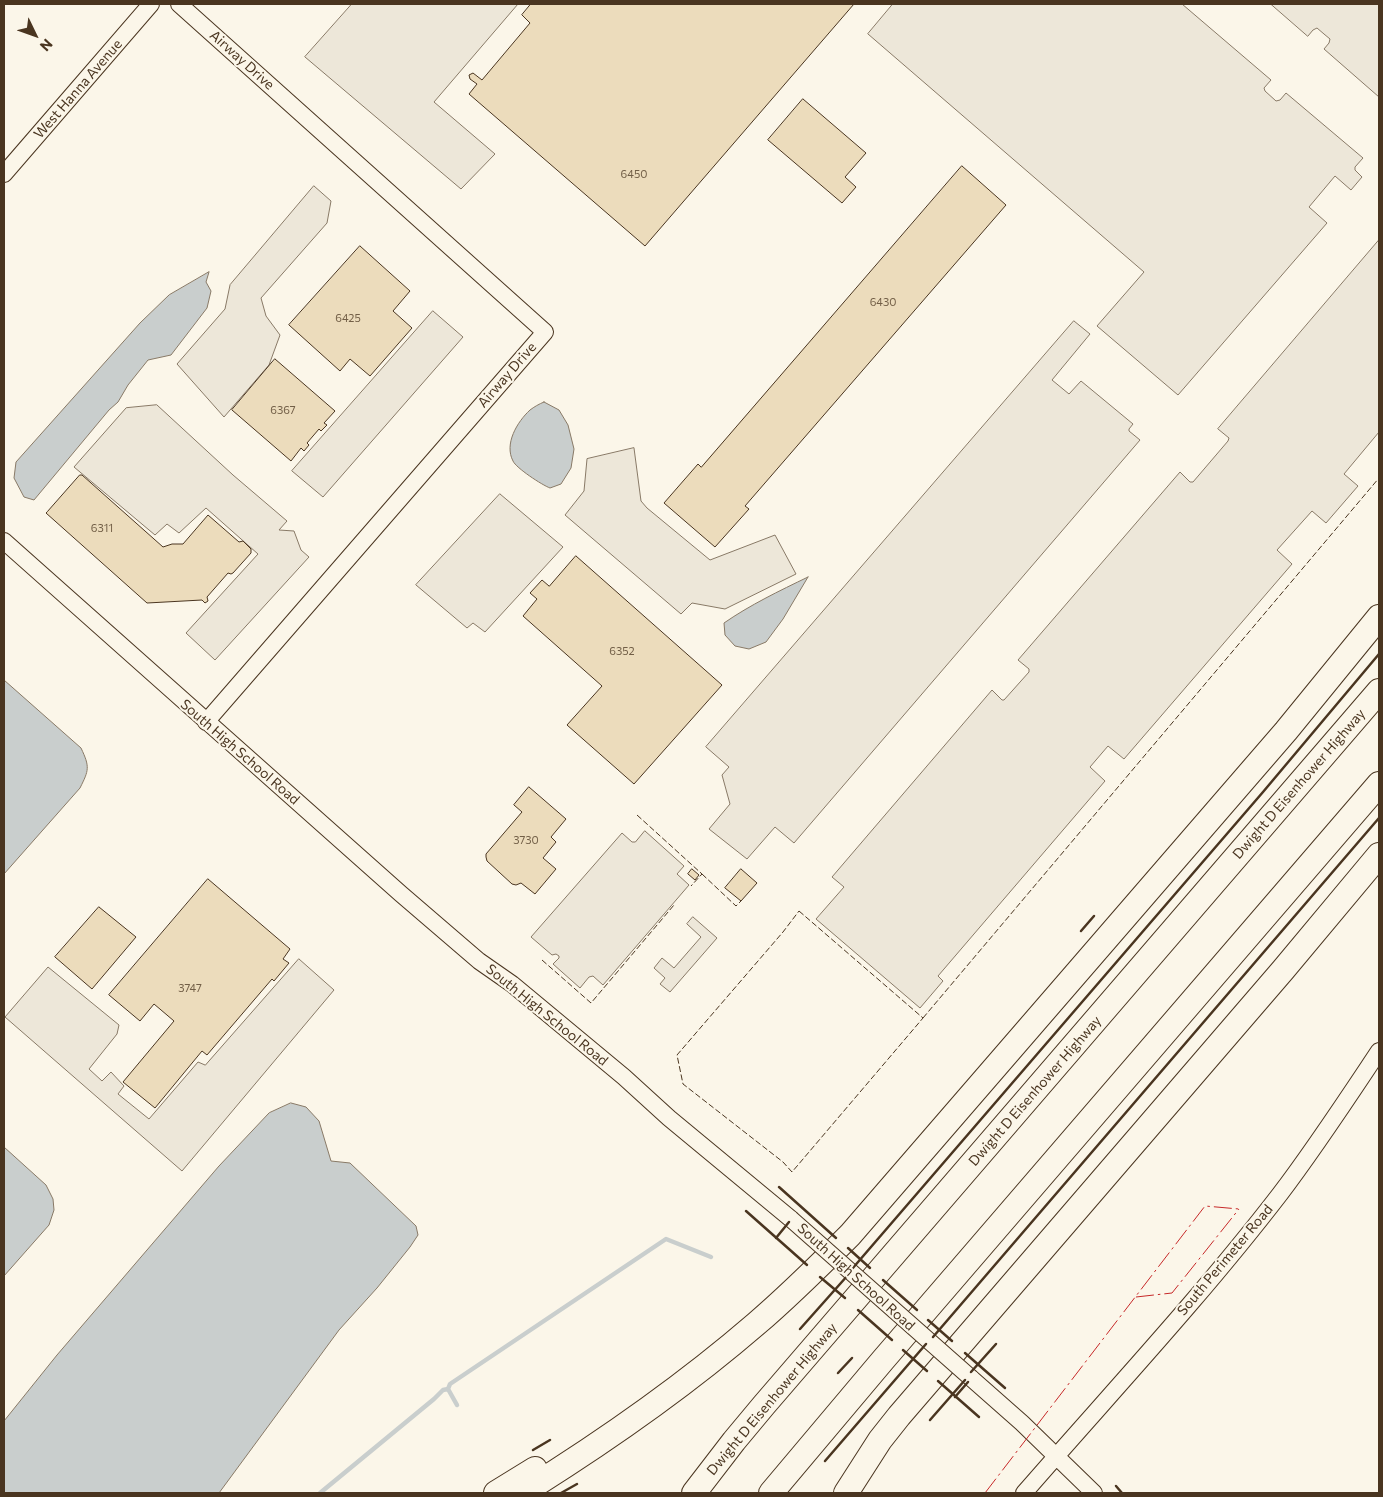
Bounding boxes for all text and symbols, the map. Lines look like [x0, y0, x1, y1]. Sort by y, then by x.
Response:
north arrow [10, 10, 60, 60]
street label: Airway Drive [206, 27, 278, 93]
street label: West Hanna Avenue [30, 36, 126, 142]
text: N [37, 36, 56, 55]
house number: 6450 [621, 167, 647, 181]
house number: 6430 [870, 295, 896, 309]
house number: 6425 [335, 311, 361, 325]
street label: Airway Drive [474, 339, 540, 411]
house number: 6367 [270, 403, 296, 417]
house number: 6311 [91, 521, 113, 535]
house number: 6352 [609, 644, 635, 658]
street label: South High School Road [177, 696, 303, 808]
street label: Dwight D Eisenhower Highway [1229, 705, 1369, 863]
house number: 3730 [513, 833, 539, 847]
street label: South High School Road [483, 961, 611, 1069]
house number: 3747 [178, 981, 202, 995]
street label: Dwight D Eisenhower Highway [965, 1012, 1105, 1170]
street label: South Perimeter Road [1174, 1201, 1276, 1319]
street label: South High School Road [794, 1220, 918, 1334]
street label: Dwight D Eisenhower Highway [703, 1319, 841, 1479]

